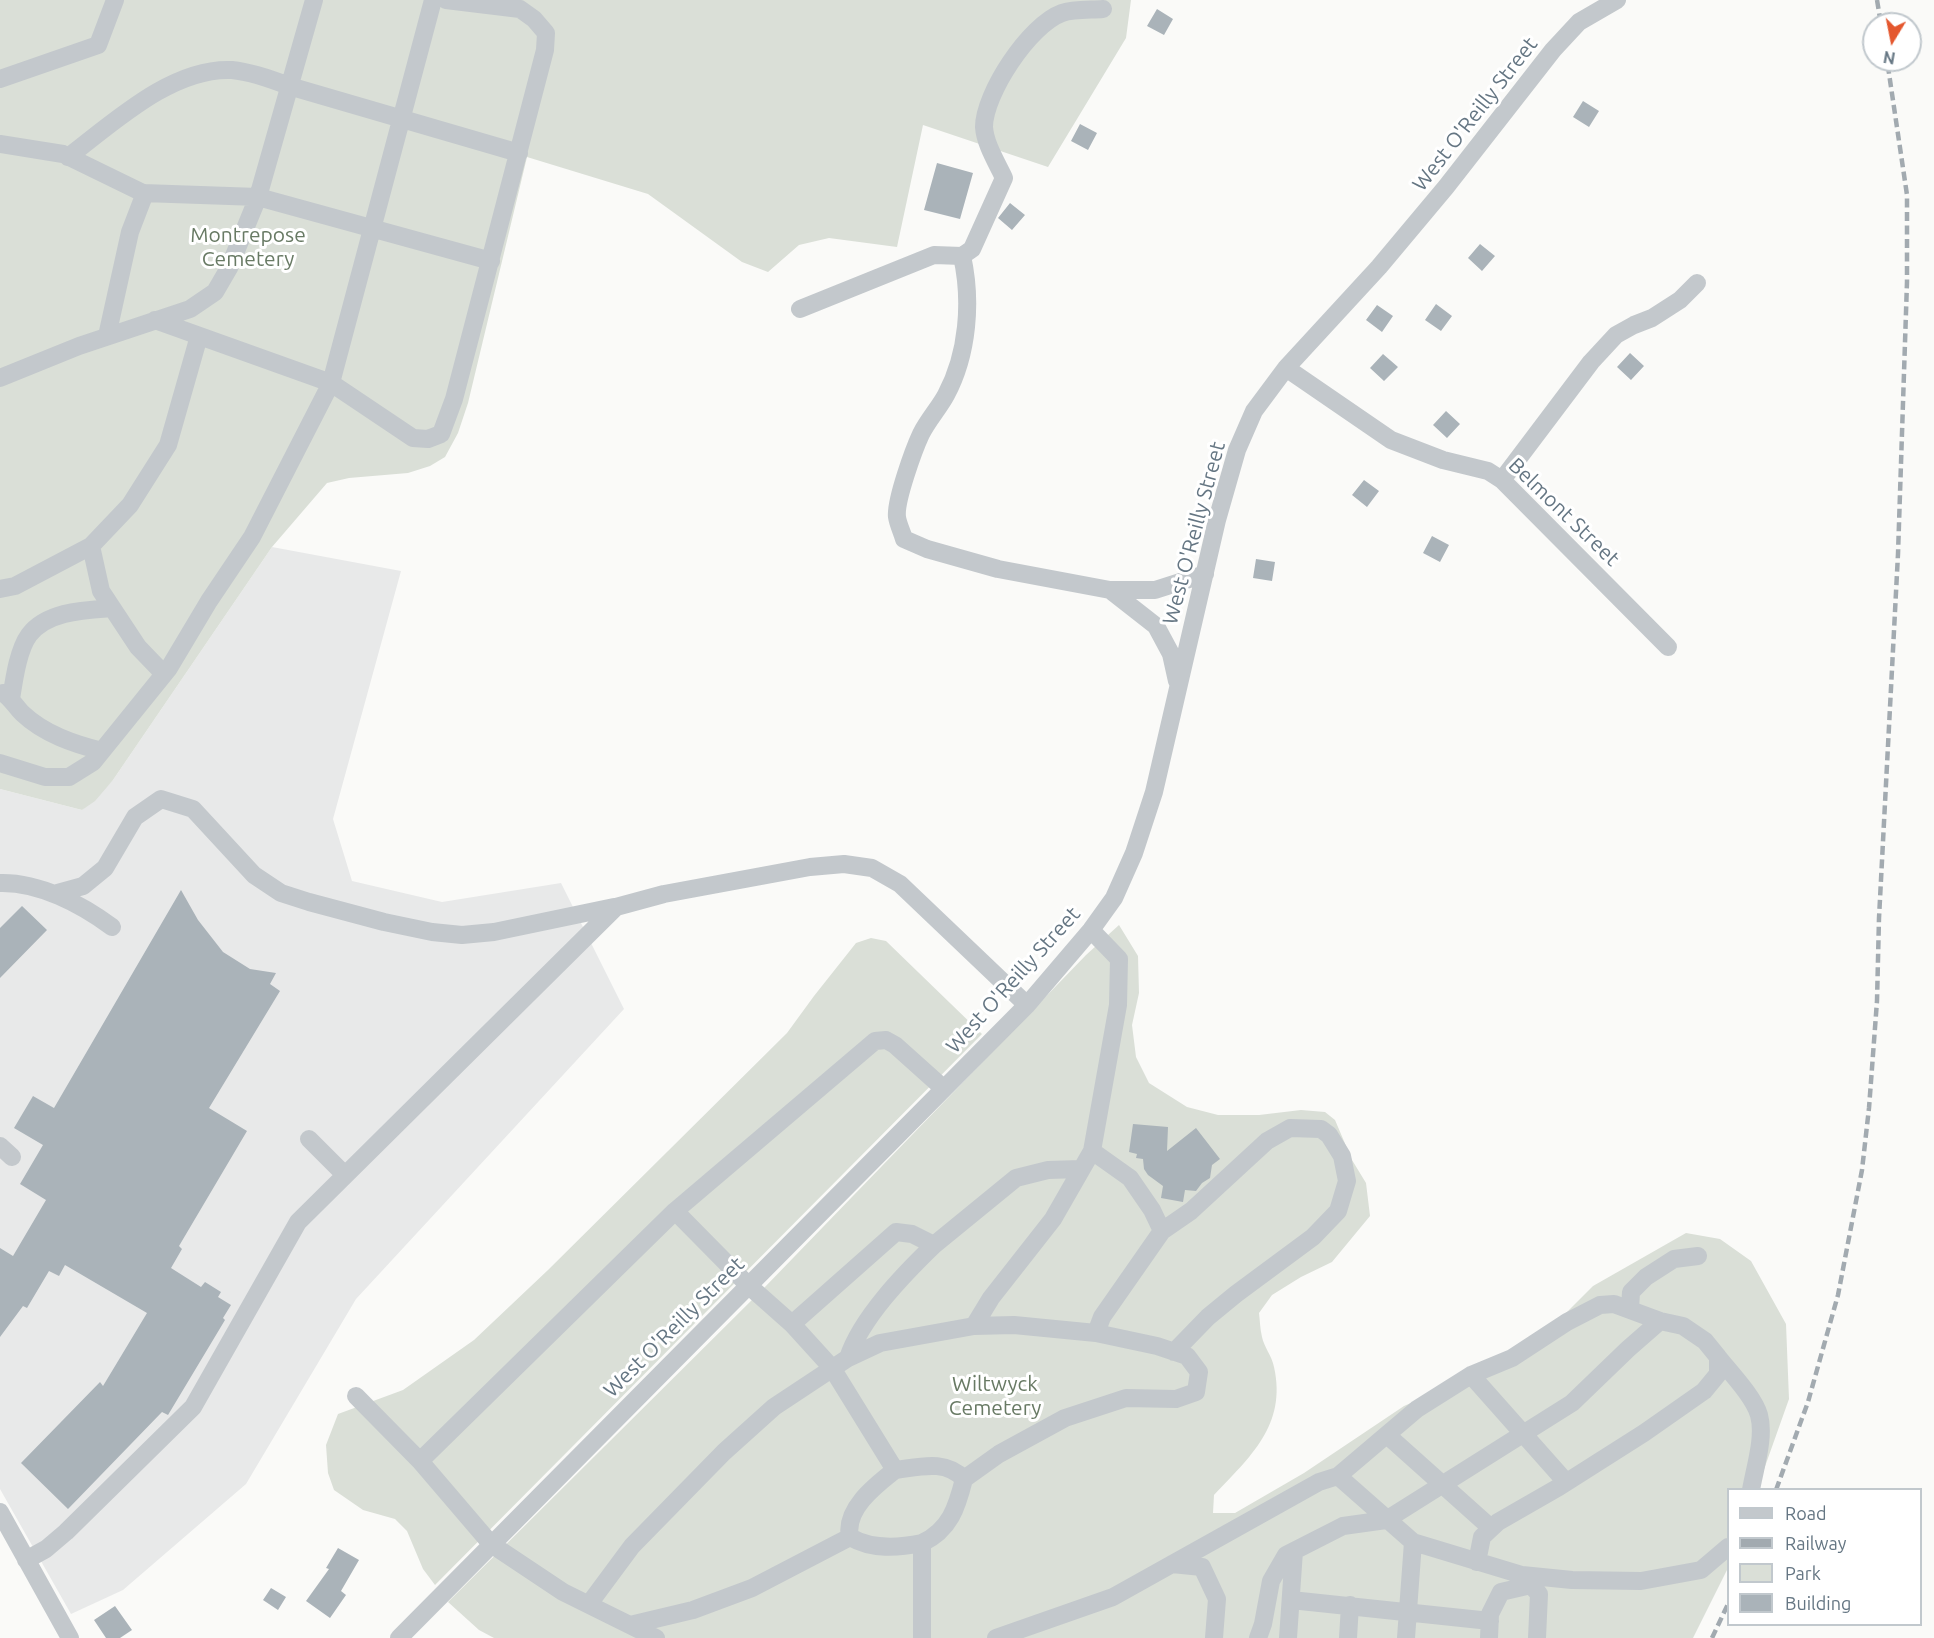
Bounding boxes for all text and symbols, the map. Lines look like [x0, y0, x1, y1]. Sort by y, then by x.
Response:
north arrow [1862, 12, 1922, 72]
street label: West O'Reilly Street [1407, 32, 1543, 196]
text: N [1882, 48, 1897, 68]
park label: Montrepose Cemetery [190, 222, 306, 272]
street label: West O'Reilly Street [1157, 439, 1231, 627]
street label: Belmont Street [1503, 453, 1625, 571]
street label: West O'Reilly Street [941, 902, 1085, 1058]
street label: West O'Reilly Street [599, 1252, 749, 1402]
park label: Wiltwyck Cemetery [949, 1371, 1041, 1421]
legend [1727, 1488, 1922, 1626]
text: Road [1785, 1503, 1827, 1523]
text: Railway [1785, 1533, 1846, 1553]
text: Park [1785, 1563, 1821, 1583]
text: Building [1785, 1593, 1851, 1613]

